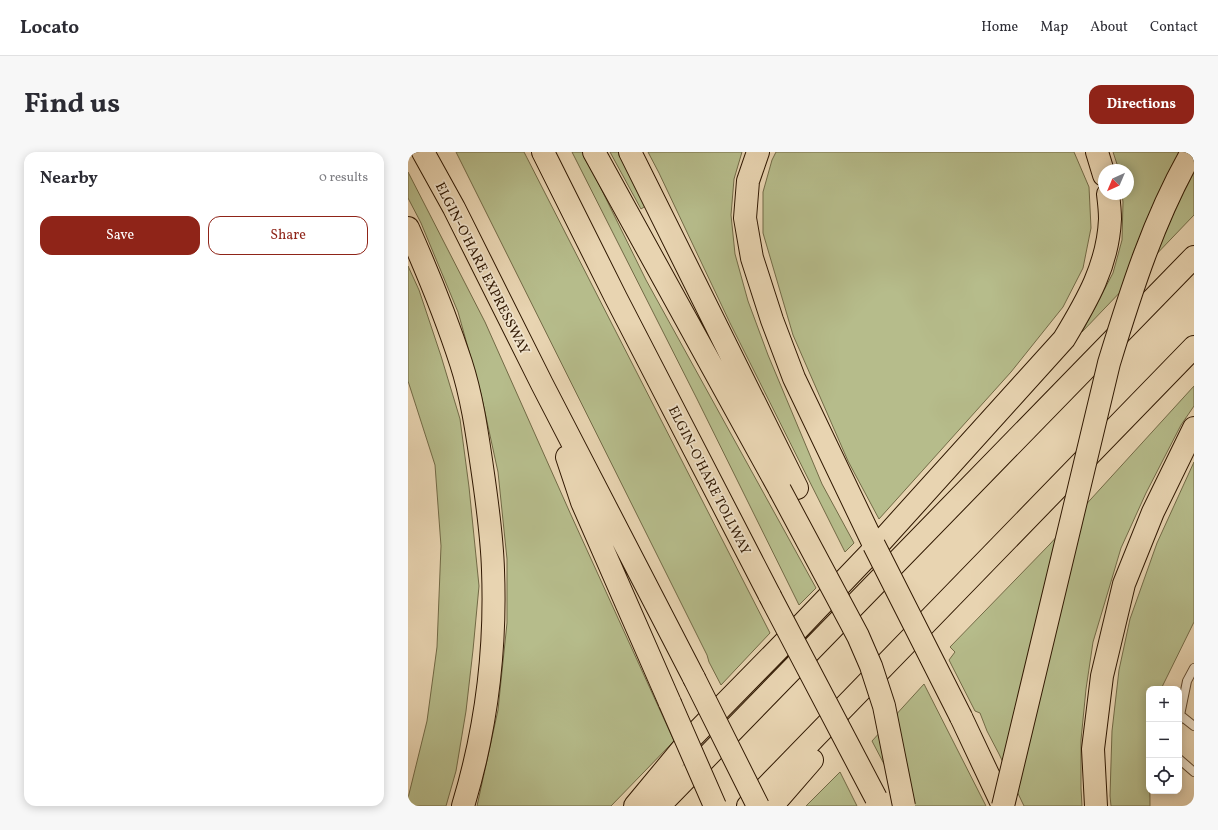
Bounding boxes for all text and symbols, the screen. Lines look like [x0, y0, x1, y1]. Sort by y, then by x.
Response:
text: Locato [20, 15, 79, 41]
text: Home [981, 18, 1018, 37]
text: Map [1040, 18, 1068, 37]
text: About [1090, 18, 1128, 37]
text: Contact [1150, 18, 1198, 37]
text: Find us [24, 85, 120, 124]
button: Directions [1089, 85, 1194, 124]
north arrow [1098, 164, 1134, 200]
text: Nearby [40, 167, 98, 190]
text: 0 results [319, 169, 368, 187]
street label: ELGIN-O'HARE EXPRESSWAY [430, 179, 534, 358]
button: Save [40, 216, 200, 255]
button: Share [208, 216, 368, 255]
street label: ELGIN-O'HARE TOLLWAY [663, 403, 755, 559]
map controls [1146, 686, 1182, 794]
button: + [1146, 686, 1182, 722]
button: − [1146, 722, 1182, 758]
button: locate [1146, 758, 1182, 794]

